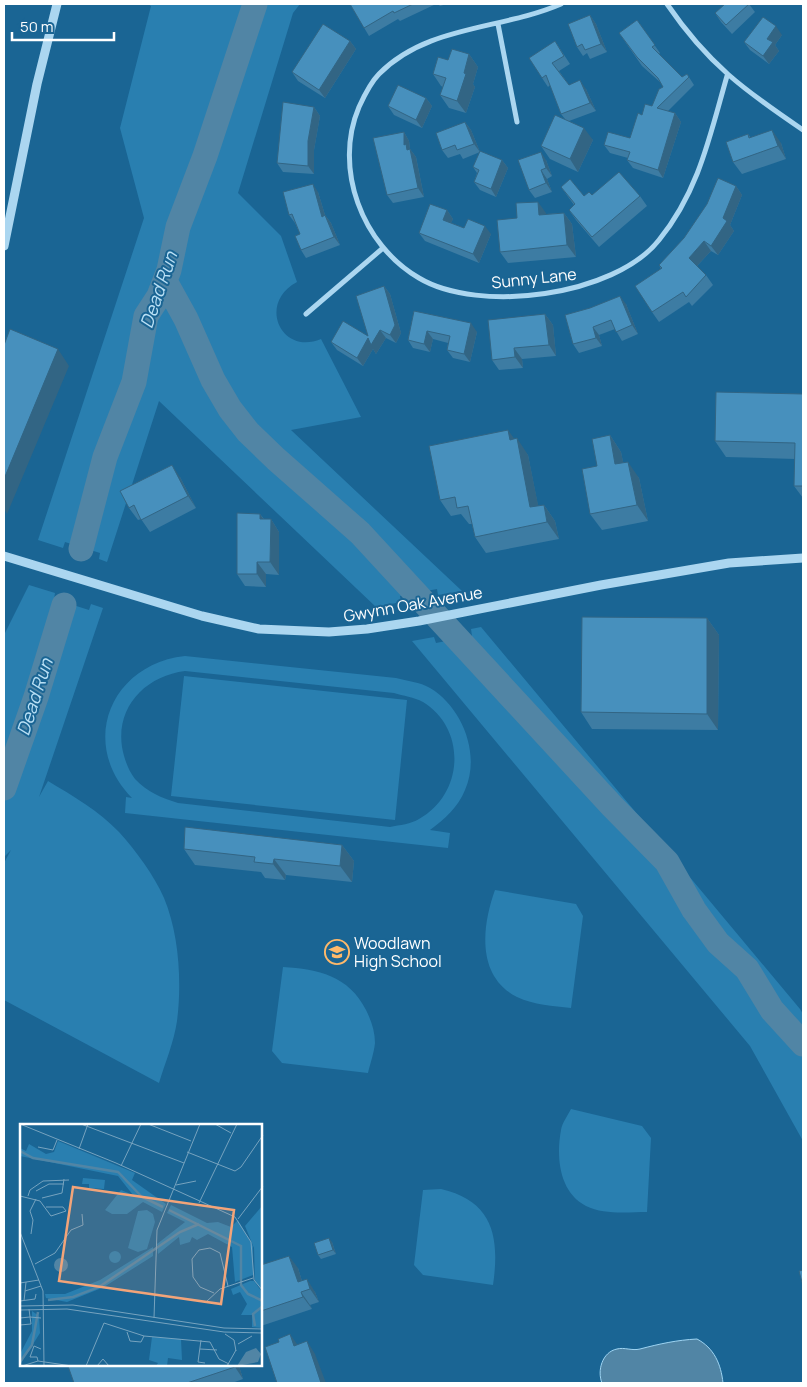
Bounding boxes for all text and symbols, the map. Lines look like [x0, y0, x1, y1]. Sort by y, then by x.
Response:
scale bar [12, 10, 115, 42]
text: 50 m [20, 16, 54, 37]
water label: Dead Run [134, 247, 183, 331]
street label: Sunny Lane [490, 263, 578, 293]
street label: Gwynn Oak Avenue [342, 581, 484, 627]
water label: Dead Run [10, 654, 58, 738]
place label: Woodlawn High School [354, 932, 442, 972]
school or university icon: Woodlawn High School [324, 939, 350, 965]
inset map [20, 1124, 262, 1367]

